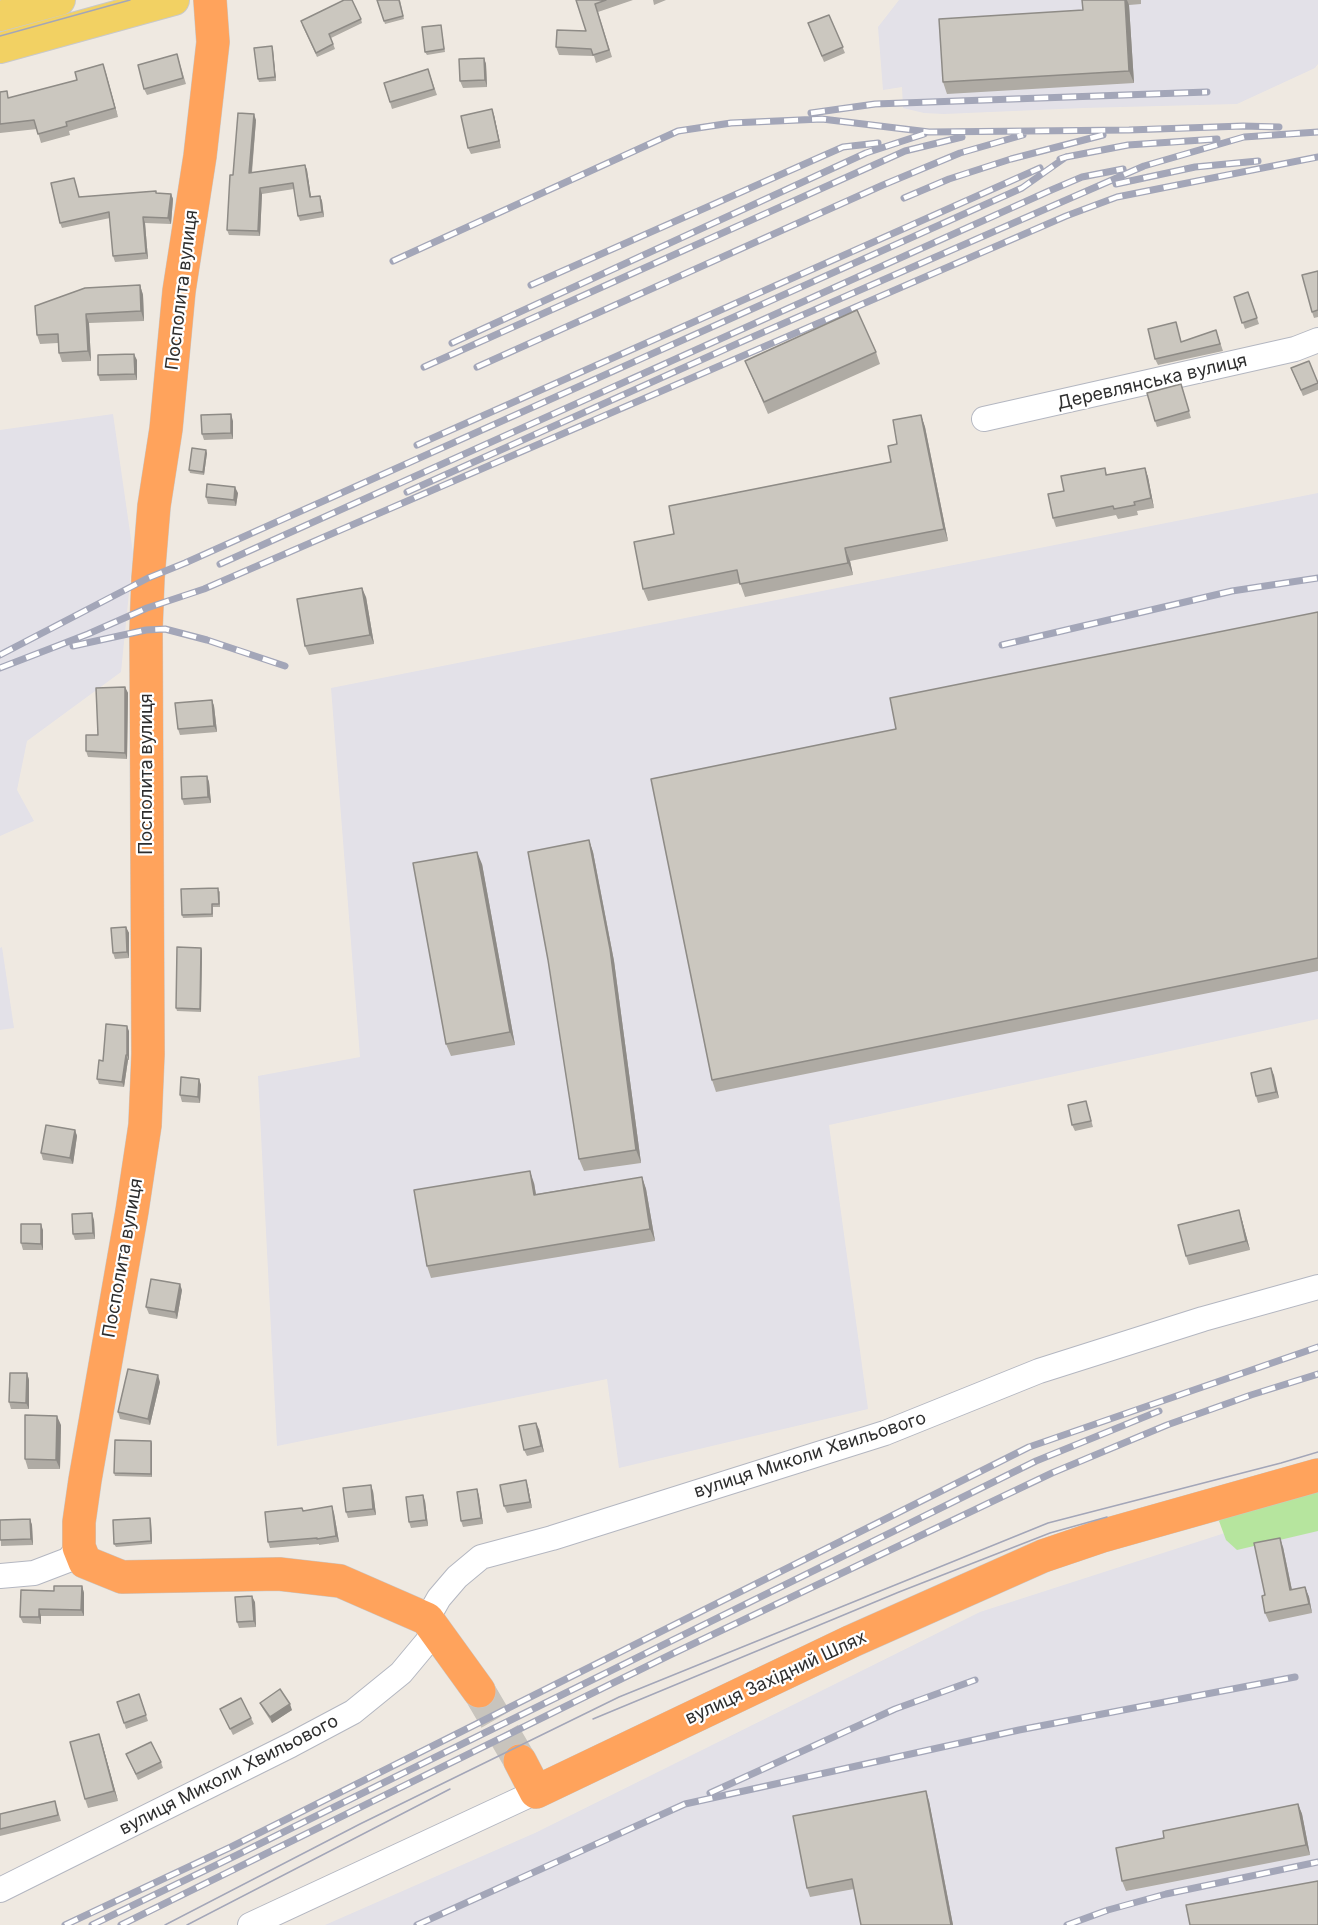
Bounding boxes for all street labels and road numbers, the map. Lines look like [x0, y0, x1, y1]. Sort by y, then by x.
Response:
street label: Посполита вулиця [161, 209, 203, 371]
street label: Деревлянська вулиця [1055, 350, 1249, 414]
street label: Посполита вулиця [136, 693, 158, 855]
street label: Посполита вулиця [98, 1177, 148, 1339]
street label: вулиця Миколи Хвильового [691, 1407, 929, 1503]
street label: вулиця Західний Шлях [682, 1627, 870, 1729]
street label: вулиця Миколи Хвильового [116, 1710, 342, 1840]

